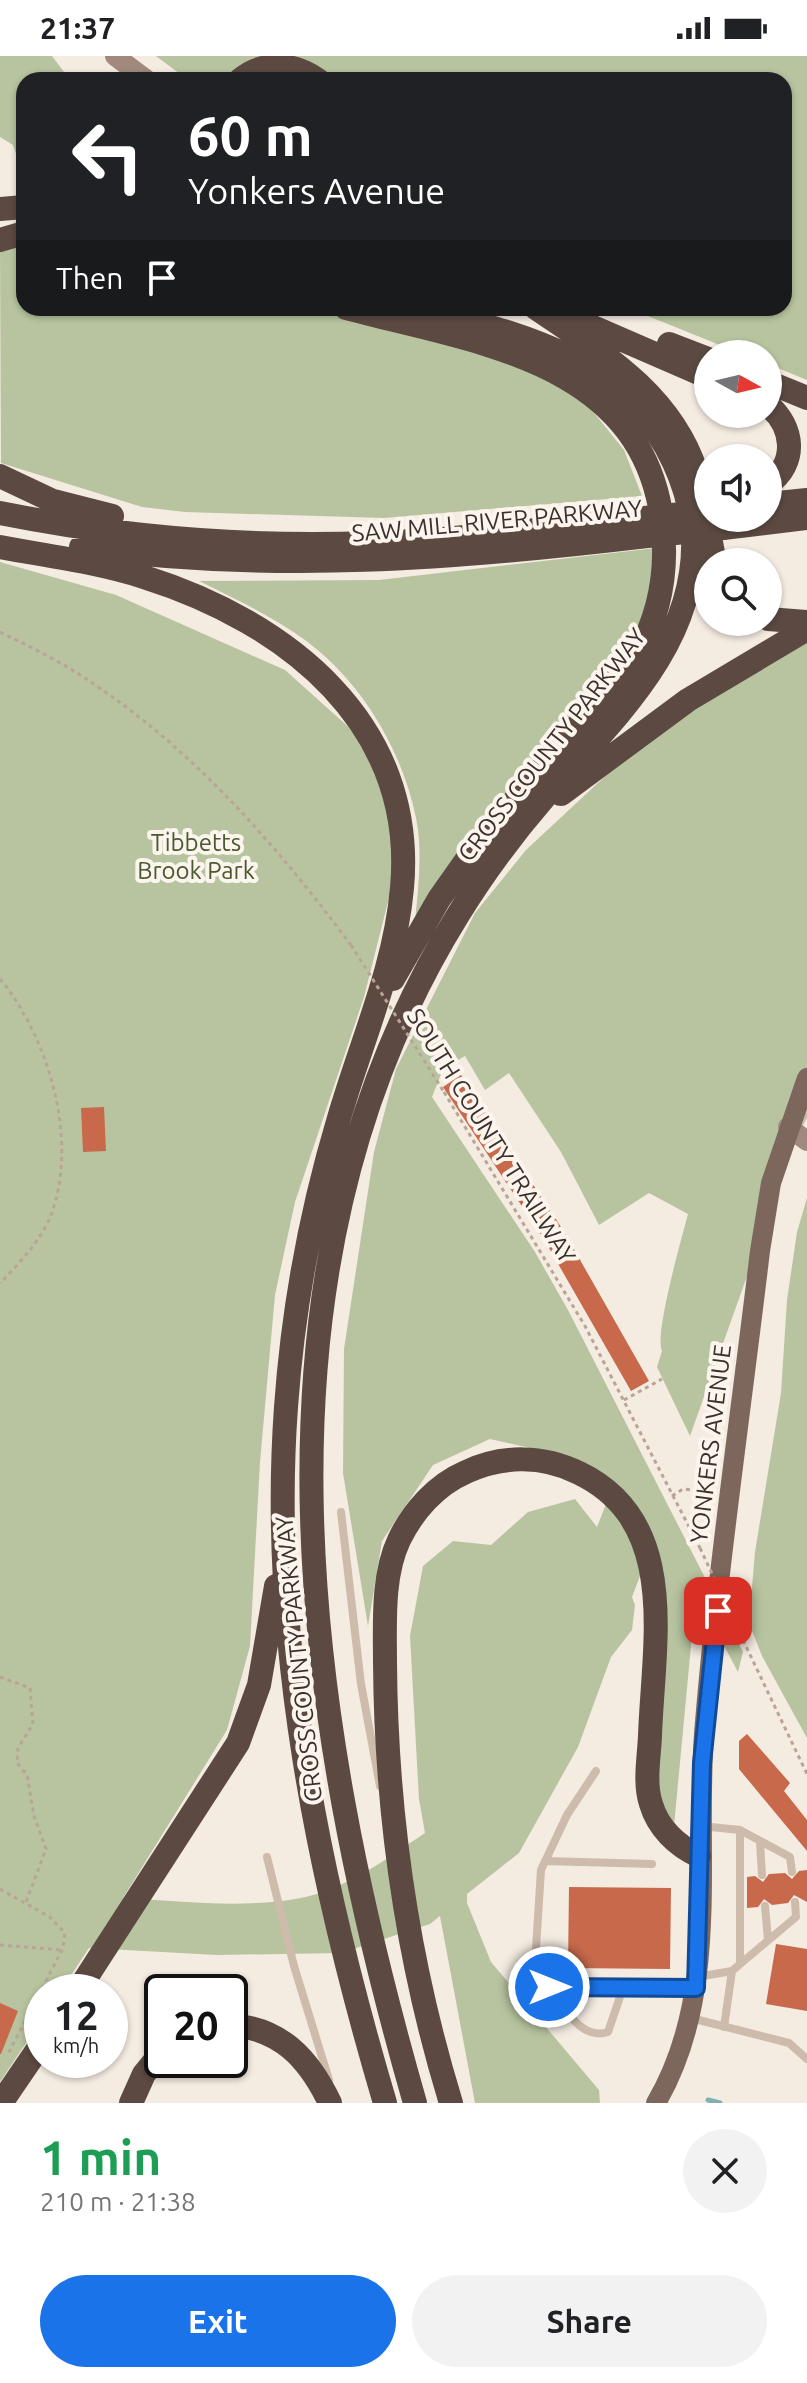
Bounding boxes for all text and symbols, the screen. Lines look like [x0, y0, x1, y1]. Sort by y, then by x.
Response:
text: 21:37 [40, 11, 115, 45]
icon: left [56, 104, 160, 208]
text: 60 m [188, 104, 313, 167]
text: Yonkers Avenue [188, 170, 445, 211]
icon: arrive [140, 256, 184, 300]
text: Then [56, 261, 124, 295]
north arrow [694, 340, 782, 428]
map controls [694, 340, 782, 636]
button: sound [694, 444, 782, 532]
street label: SAW MILL RIVER PARKWAY [351, 494, 643, 547]
button: search [694, 548, 782, 636]
street label: CROSS COUNTY PARKWAY [452, 623, 651, 866]
park label: Tibbetts Brook Park [137, 829, 255, 884]
street label: SOUTH COUNTY TRAILWAY [402, 1003, 581, 1268]
street label: YONKERS AVENUE [685, 1343, 736, 1545]
street label: CROSS COUNTY PARKWAY [270, 1515, 327, 1803]
pin [684, 1577, 752, 1645]
icon: arrive [696, 1589, 740, 1633]
position arrow [507, 1945, 591, 2029]
speed limit sign: 20 [144, 1974, 248, 2078]
text: 12 [53, 1993, 99, 2038]
text: km/h [53, 2034, 99, 2057]
button: close [683, 2129, 767, 2213]
text: 1 min [40, 2130, 161, 2184]
text: 210 m · 21:38 [40, 2187, 196, 2216]
button: Exit [40, 2275, 396, 2367]
button: Share [412, 2275, 767, 2367]

